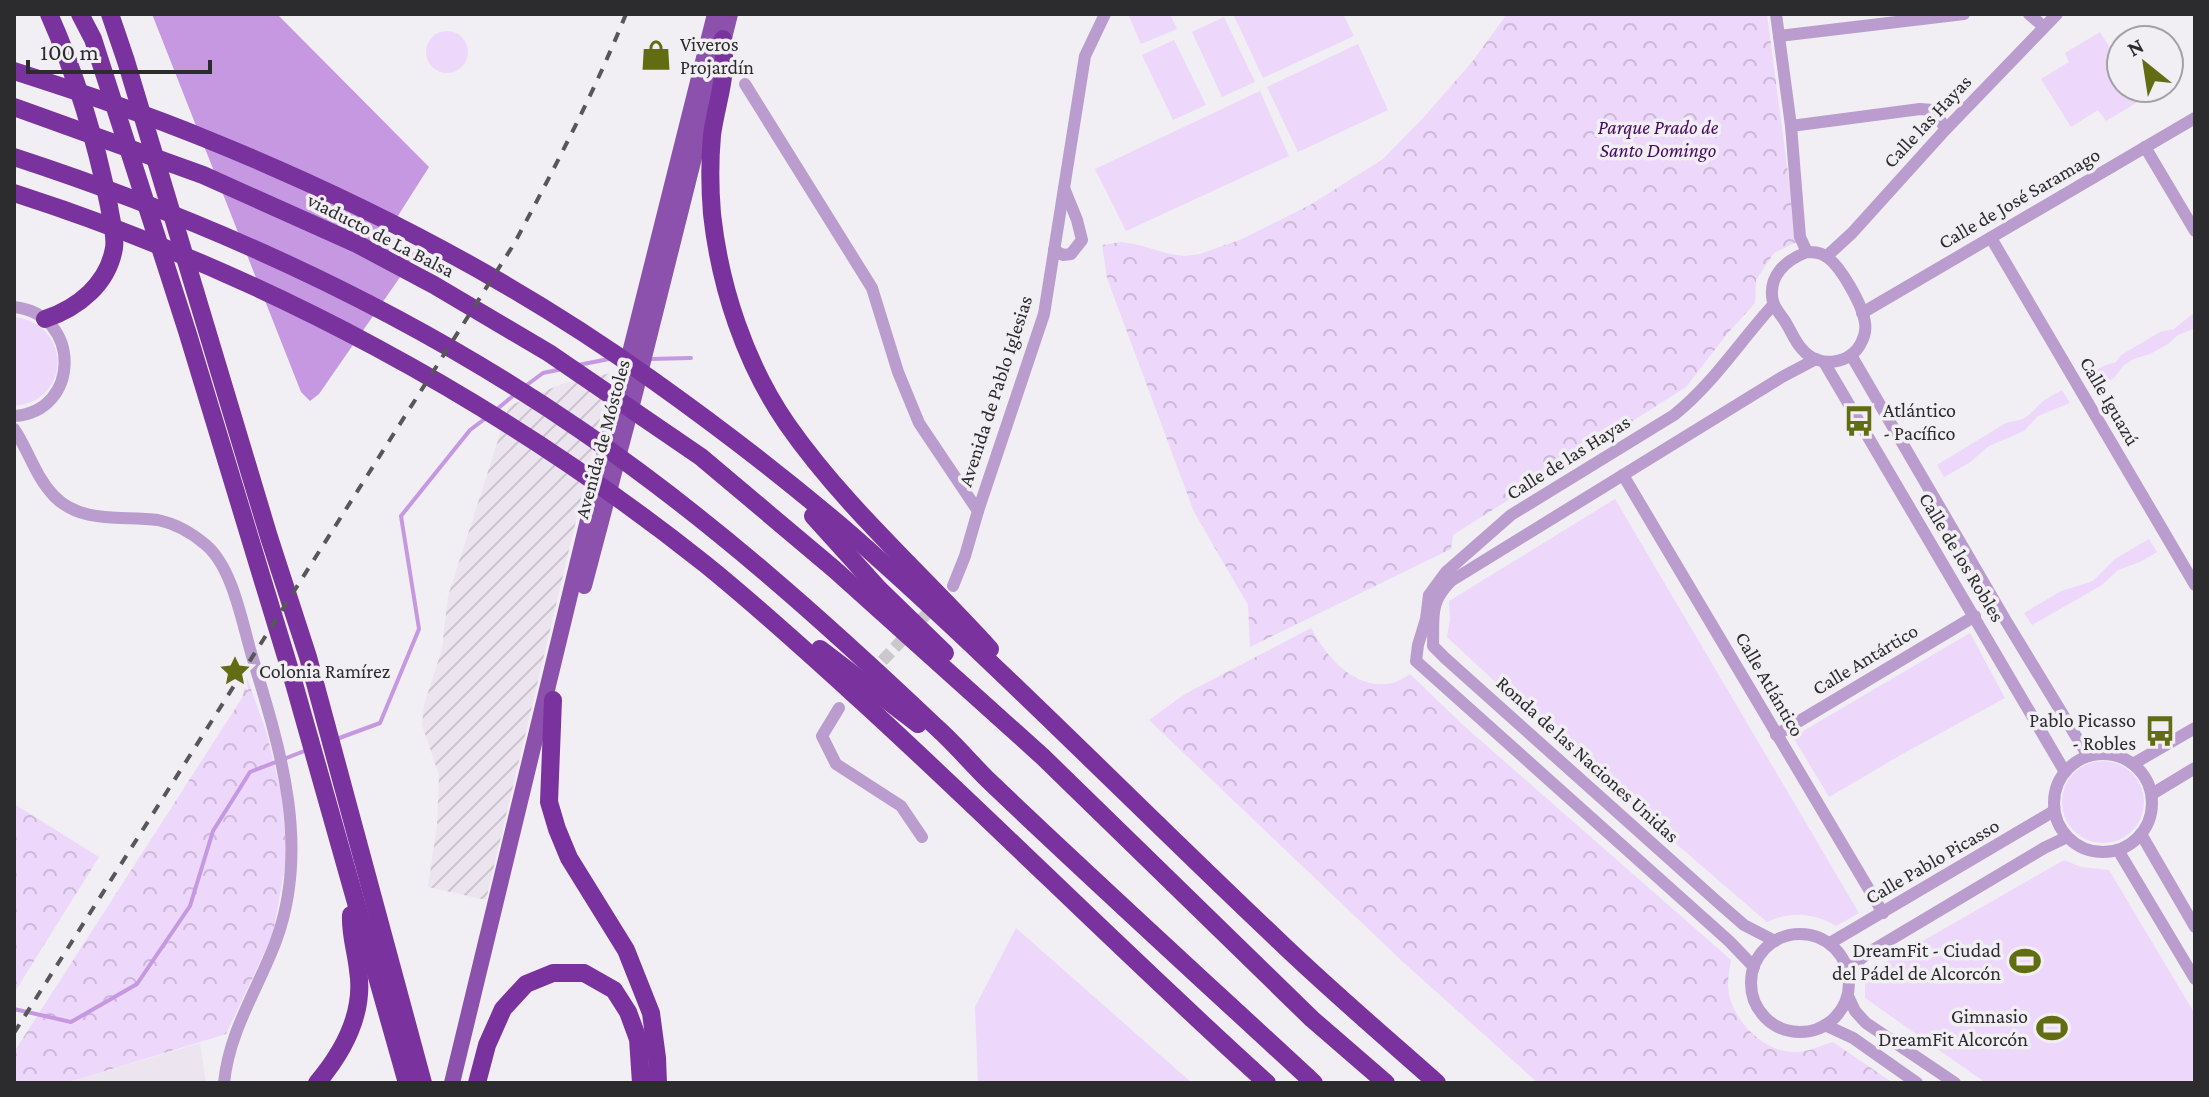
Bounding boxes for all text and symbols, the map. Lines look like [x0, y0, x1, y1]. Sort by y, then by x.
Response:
scale bar [28, 24, 210, 74]
north arrow [2105, 24, 2185, 104]
place label: Viveros Projardín [680, 33, 754, 79]
text: N [2123, 33, 2148, 62]
text: 100 m [40, 38, 99, 65]
shop icon: Viveros Projardín [639, 38, 673, 72]
street label: Calle las Hayas [1879, 70, 1976, 173]
park label: Parque Prado de Santo Domingo [1598, 116, 1719, 162]
street label: Calle de José Saramago [1934, 143, 2104, 254]
street label: viaducto de La Balsa [303, 188, 458, 282]
street label: Avenida de Pablo Iglesias [954, 293, 1037, 490]
street label: Calle Iguazú [2075, 353, 2144, 450]
street label: Avenida de Móstoles [570, 357, 634, 521]
place label: Atlántico - Pacífico [1883, 399, 1956, 444]
bus stop icon: Atlántico - Pacífico [1842, 404, 1876, 438]
street label: Calle de las Hayas [1502, 410, 1635, 505]
street label: Calle de los Robles [1915, 488, 2009, 626]
street label: Calle Antártico [1808, 619, 1922, 699]
street label: Calle Atlántico [1731, 628, 1809, 740]
place icon: Colonia Ramírez [218, 654, 252, 688]
place label: Colonia Ramírez [259, 660, 390, 682]
street label: Ronda de las Naciones Unidas [1492, 671, 1684, 847]
place label: Pablo Picasso - Robles [2029, 709, 2136, 754]
bus stop icon: Pablo Picasso - Robles [2143, 714, 2177, 748]
street label: Calle Pablo Picasso [1861, 814, 2003, 908]
place label: DreamFit - Ciudad del Pádel de Alcorcón [1832, 939, 2001, 984]
sports icon: DreamFit - Ciudad del Pádel de Alcorcón [2008, 944, 2042, 978]
place label: Gimnasio DreamFit Alcorcón [1878, 1005, 2028, 1050]
sports icon: Gimnasio DreamFit Alcorcón [2035, 1011, 2069, 1045]

